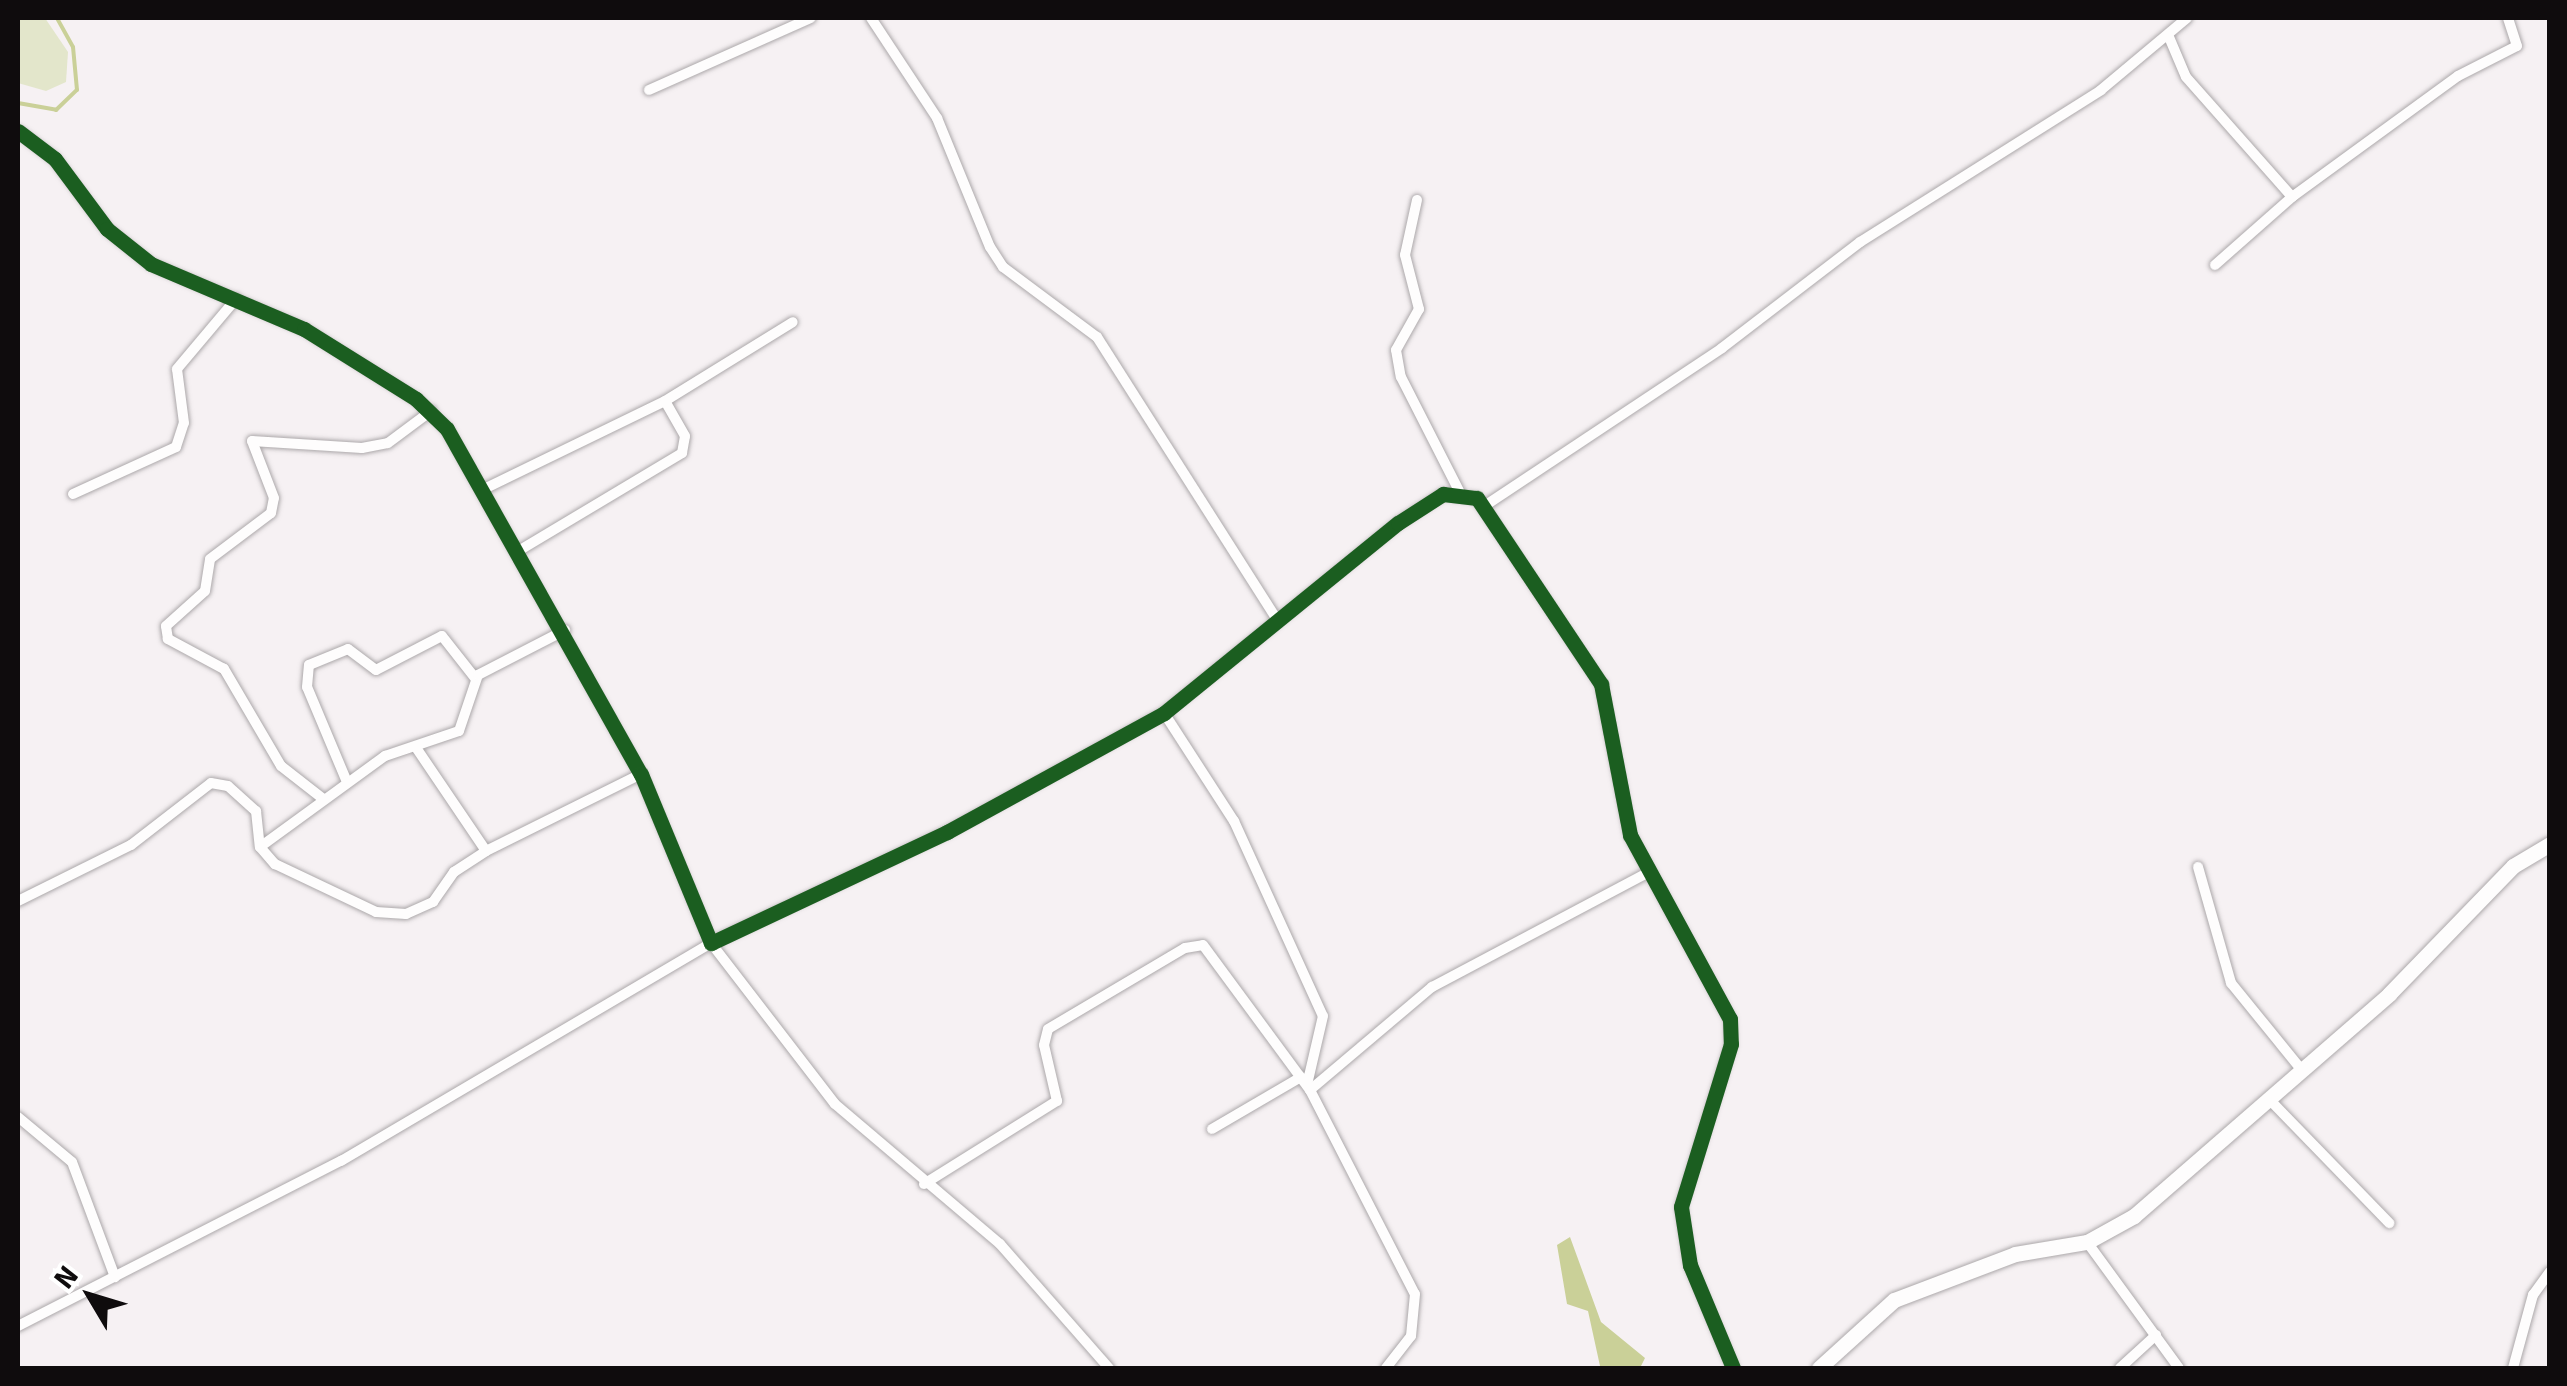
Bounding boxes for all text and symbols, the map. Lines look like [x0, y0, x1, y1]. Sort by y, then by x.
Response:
north arrow [40, 1246, 140, 1346]
text: N [47, 1259, 86, 1296]

